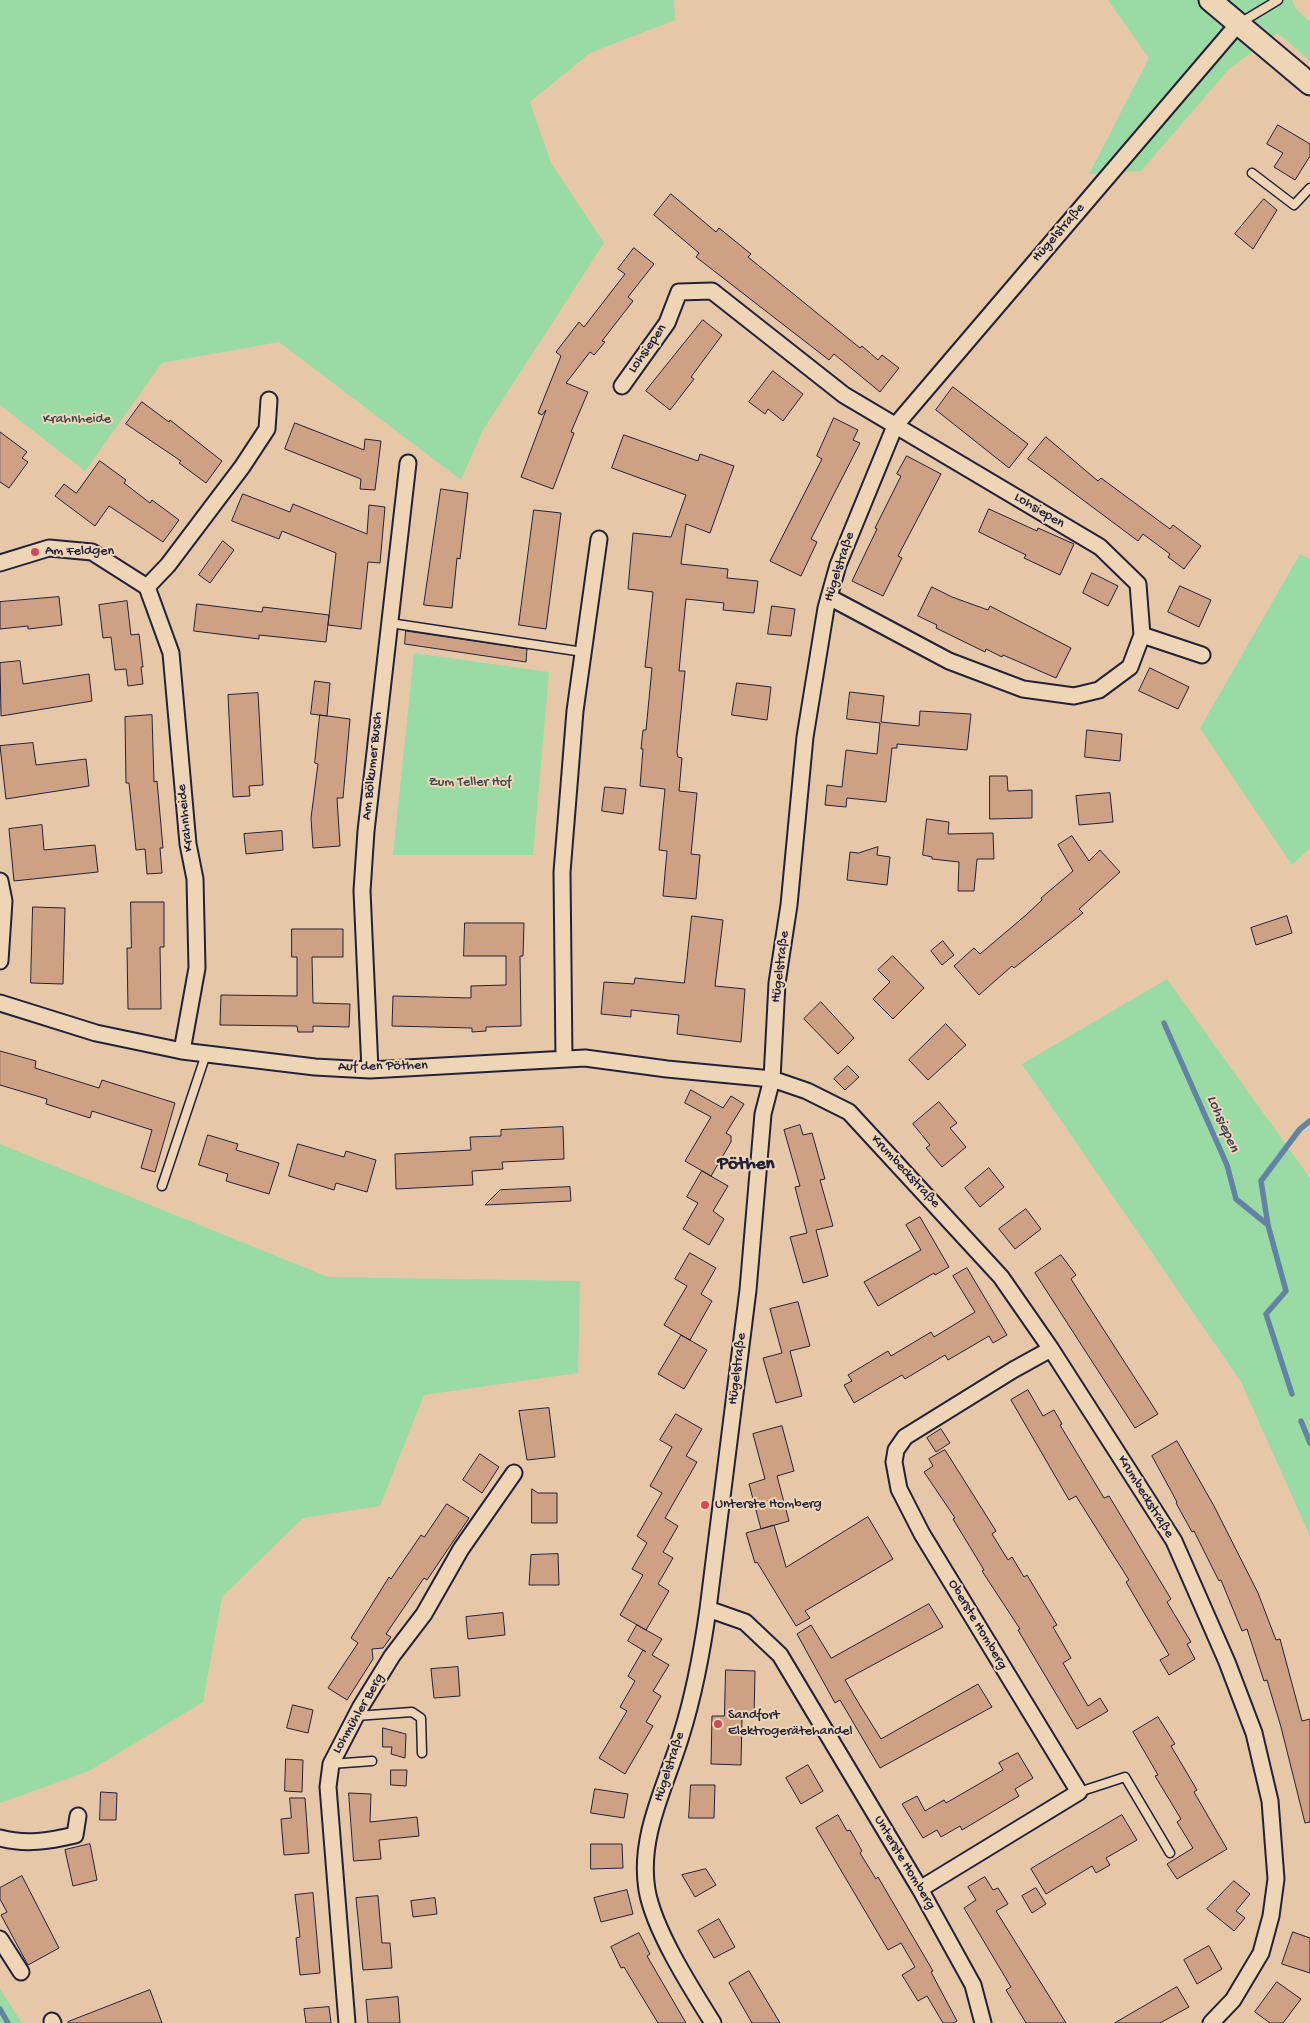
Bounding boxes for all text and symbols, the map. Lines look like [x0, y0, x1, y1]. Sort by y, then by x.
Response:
street label: Hügelstraße [1029, 200, 1089, 266]
street label: Lohsiepen [625, 321, 671, 377]
park label: Krahnheide [43, 412, 111, 428]
street label: Lohsiepen [1011, 489, 1067, 533]
street label: Hügelstraße [821, 530, 859, 604]
place label: Am Feldgen [45, 544, 114, 560]
marker: Am Feldgen [29, 546, 41, 558]
street label: Am Bölkumer Busch [359, 711, 387, 821]
park label: Zum Teller Hof [429, 775, 511, 791]
street label: Krahnheide [174, 783, 198, 853]
street label: Hügelstraße [768, 930, 794, 1004]
street label: Auf den Pöthen [338, 1058, 428, 1076]
water label: Lohsiepen [1202, 1093, 1242, 1155]
street label: Krumbeckstraße [867, 1132, 943, 1212]
district label: Pöthen [717, 1154, 775, 1176]
street label: Hügelstraße [725, 1332, 751, 1406]
street label: Krumbeckstraße [1113, 1453, 1177, 1541]
place label: Unterste Homberg [715, 1497, 822, 1513]
marker: Unterste Homberg [699, 1499, 711, 1511]
street label: Oberste Homberg [943, 1577, 1011, 1673]
street label: Lohmühler Berg [329, 1671, 389, 1757]
place label: Sandfort Elektrogerätehandel [728, 1708, 853, 1740]
marker: Sandfort Elektrogerätehandel [712, 1718, 724, 1730]
street label: Hügelstraße [651, 1730, 689, 1804]
street label: Unterste Homberg [869, 1813, 939, 1913]

